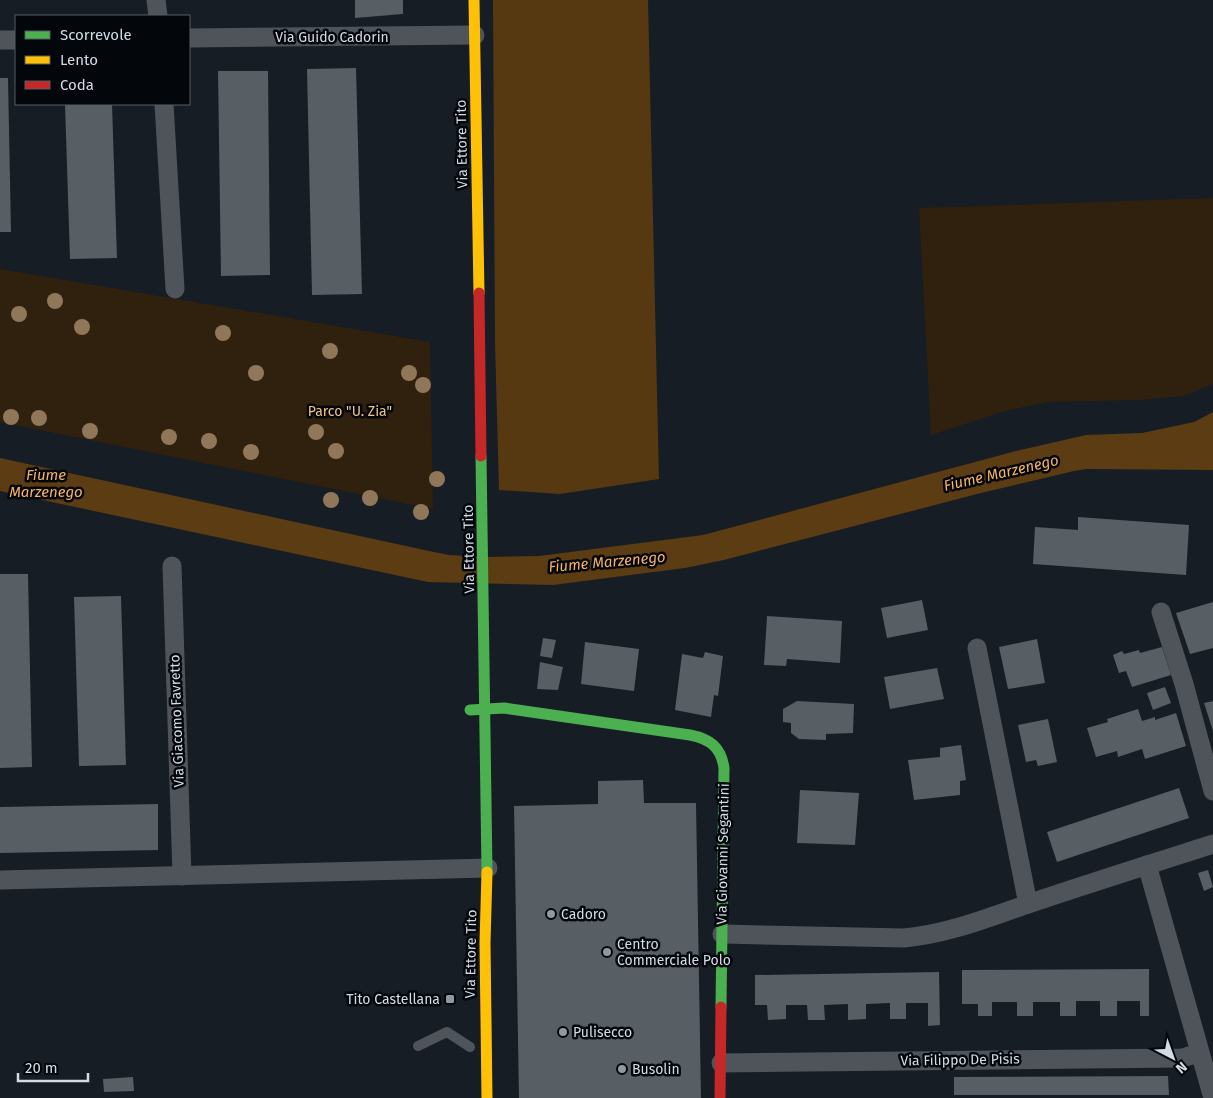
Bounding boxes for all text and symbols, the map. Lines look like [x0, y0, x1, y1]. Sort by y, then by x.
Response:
legend [15, 15, 190, 105]
text: Scorrevole [60, 26, 132, 44]
street label: Via Guido Cadorin [275, 29, 389, 46]
text: Lento [60, 51, 98, 69]
text: Coda [60, 76, 94, 94]
street label: Via Ettore Tito [453, 99, 471, 189]
park label: Parco "U. Zia" [308, 403, 392, 420]
water label: Fiume Marzenego [942, 451, 1060, 495]
water label: Fiume Marzenego [9, 466, 83, 501]
street label: Via Ettore Tito [460, 504, 478, 594]
water label: Fiume Marzenego [548, 548, 666, 576]
street label: Via Giacomo Favretto [166, 654, 188, 788]
street label: Via Giovanni Segantini [713, 783, 733, 925]
place label: Cadoro [561, 906, 606, 923]
marker: Cadoro [545, 908, 557, 920]
street label: Via Ettore Tito [462, 909, 480, 999]
place label: Centro Commerciale Polo [617, 936, 731, 969]
marker: Centro Commerciale Polo [601, 946, 613, 958]
place label: Tito Castellana [346, 991, 440, 1008]
marker: Tito Castellana [444, 993, 456, 1005]
place label: Pulisecco [573, 1024, 632, 1041]
marker: Pulisecco [557, 1026, 569, 1038]
north arrow [1148, 1033, 1198, 1083]
scale bar [18, 1050, 88, 1082]
street label: Via Filippo De Pisis [900, 1050, 1020, 1070]
text: N [1172, 1058, 1190, 1077]
text: 20 m [25, 1059, 58, 1077]
place label: Busolin [632, 1061, 680, 1078]
marker: Busolin [616, 1063, 628, 1075]

